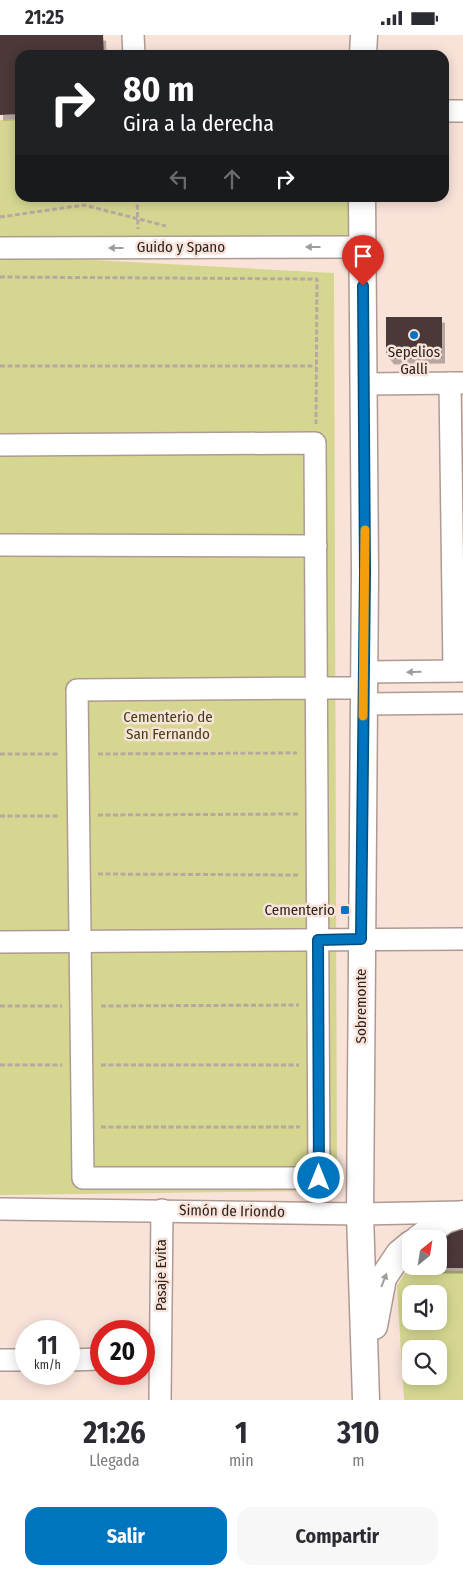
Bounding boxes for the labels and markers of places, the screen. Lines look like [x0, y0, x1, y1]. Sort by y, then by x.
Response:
pin [342, 235, 384, 286]
marker: Sepelios Galli [408, 329, 420, 341]
place label: Sepelios Galli [388, 343, 440, 378]
place label: Cementerio [264, 901, 335, 919]
marker: Cementerio [339, 904, 351, 916]

